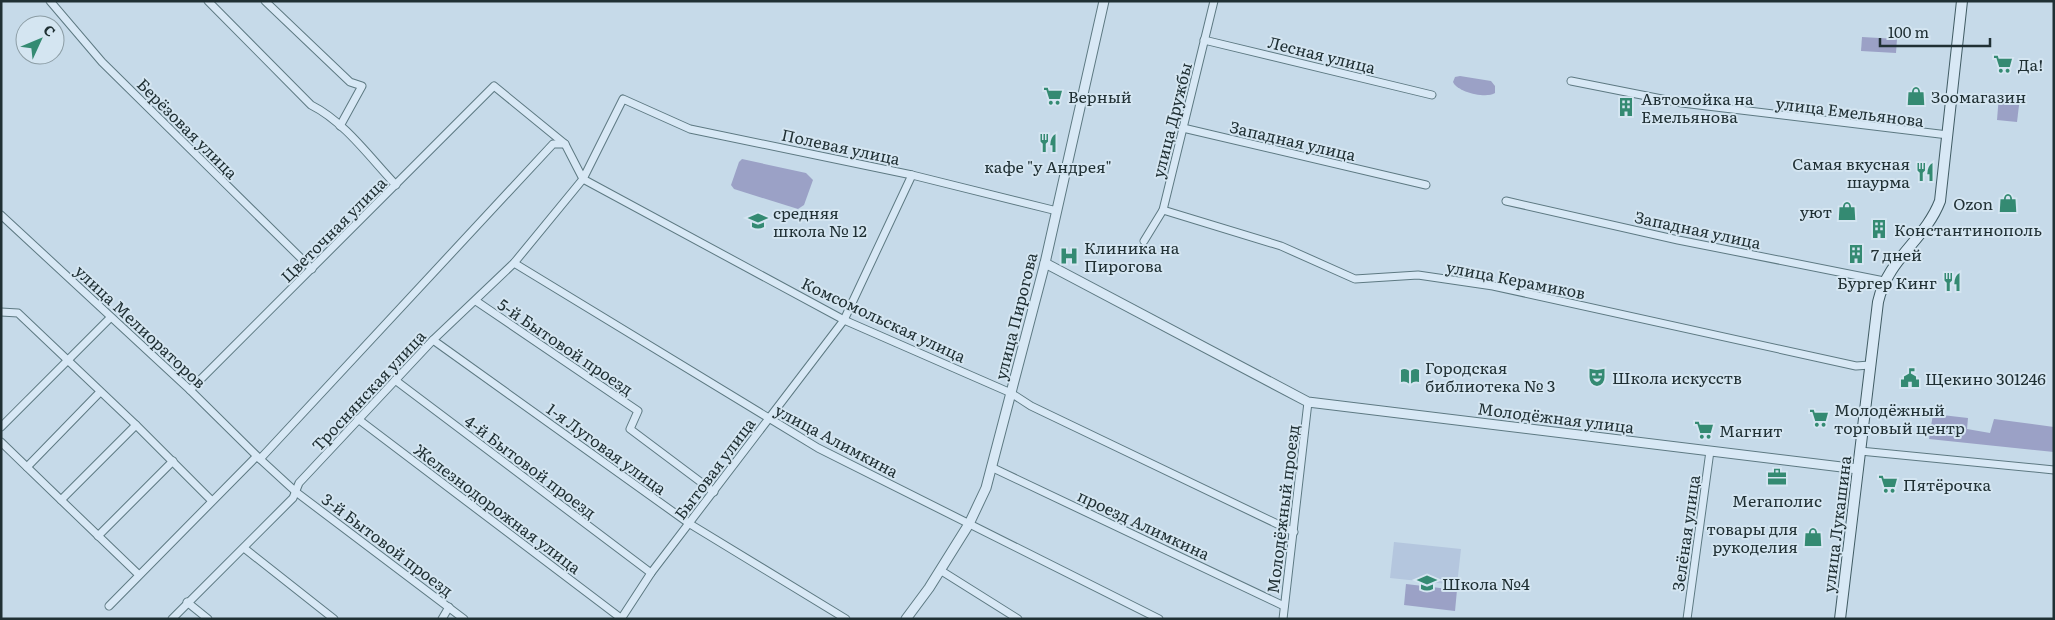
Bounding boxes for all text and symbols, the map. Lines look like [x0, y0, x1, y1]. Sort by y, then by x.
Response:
north arrow [15, 15, 65, 65]
scale bar [1880, 15, 1990, 47]
text: С [39, 20, 61, 41]
text: 100 m [1888, 20, 1929, 43]
street label: Лесная улица [1266, 29, 1379, 79]
place label: Да! [2018, 52, 2043, 76]
supermarket icon: Да! [1992, 53, 2014, 75]
street label: улица Дружбы [1145, 60, 1197, 180]
street label: Берёзовая улица [132, 72, 244, 184]
place label: Верный [1068, 84, 1132, 108]
place label: Зоомагазин [1931, 84, 2026, 108]
supermarket icon: Верный [1042, 85, 1064, 107]
shop icon: Зоомагазин [1905, 85, 1927, 107]
place label: Автомойка на Емельянова [1641, 86, 1754, 128]
street label: улица Емельянова [1775, 90, 1926, 132]
building icon: Автомойка на Емельянова [1615, 96, 1637, 118]
street label: Западная улица [1228, 114, 1359, 166]
street label: Полевая улица [780, 122, 903, 170]
restaurant icon: кафе "у Андрея" [1037, 132, 1059, 154]
place label: Самая вкусная шаурма [1792, 151, 1910, 193]
place label: кафе "у Андрея" [984, 154, 1112, 178]
restaurant icon: Самая вкусная шаурма [1914, 161, 1936, 183]
street label: Цветочная улица [275, 170, 392, 287]
place label: Ozon [1953, 191, 1993, 215]
shop icon: Ozon [1997, 192, 2019, 214]
place label: уют [1800, 199, 1832, 223]
place label: средняя школа № 12 [773, 200, 867, 242]
shop icon: уют [1836, 200, 1858, 222]
street label: Западная улица [1633, 204, 1764, 254]
school or university icon: средняя школа № 12 [747, 210, 769, 232]
place label: Константинополь [1894, 217, 2042, 241]
building icon: Константинополь [1868, 218, 1890, 240]
place label: Клиника на Пирогова [1084, 235, 1180, 277]
place label: 7 дней [1871, 242, 1922, 266]
building icon: 7 дней [1845, 243, 1867, 265]
hospital icon: Клиника на Пирогова [1058, 245, 1080, 267]
street label: улица Пирогова [988, 249, 1043, 382]
street label: улица Керамиков [1444, 254, 1588, 304]
street label: улица Мелиораторов [70, 259, 212, 393]
street label: Комсомольская улица [798, 270, 970, 368]
place label: Бургер Кинг [1837, 270, 1937, 294]
restaurant icon: Бургер Кинг [1941, 271, 1963, 293]
street label: 5-й Бытовой проезд [493, 292, 639, 400]
street label: Троснянская улица [305, 324, 431, 456]
place label: Городская библиотека № 3 [1425, 355, 1556, 397]
library icon: Городская библиотека № 3 [1399, 365, 1421, 387]
place label: Школа искусств [1612, 365, 1742, 389]
theatre icon: Школа искусств [1586, 366, 1608, 388]
place label: Щекино 301246 [1925, 366, 2046, 390]
public building icon: Щекино 301246 [1899, 367, 1921, 389]
street label: Молодёжная улица [1476, 395, 1636, 439]
street label: 1-я Луговая улица [542, 396, 672, 500]
street label: улица Алимкина [771, 397, 903, 483]
place label: Молодёжный торговый центр [1834, 397, 1965, 439]
supermarket icon: Молодёжный торговый центр [1808, 407, 1830, 429]
street label: 4-й Бытовой проезд [460, 408, 602, 524]
street label: Бытовая улица [668, 412, 761, 524]
place label: Магнит [1719, 418, 1783, 442]
supermarket icon: Магнит [1693, 419, 1715, 441]
street label: Молодёжный проезд [1260, 423, 1304, 595]
street label: Железнодорожная улица [409, 437, 587, 579]
street label: улица Лукашина [1816, 454, 1856, 594]
office icon: Мегаполис [1766, 466, 1788, 488]
place label: Пятёрочка [1903, 472, 1991, 496]
street label: Зелёная улица [1665, 473, 1705, 593]
supermarket icon: Пятёрочка [1877, 473, 1899, 495]
street label: проезд Алимкина [1074, 483, 1215, 565]
street label: 3-й Бытовой проезд [317, 486, 459, 602]
place label: Мегаполис [1732, 488, 1822, 512]
place label: товары для рукоделия [1706, 516, 1798, 558]
shop icon: товары для рукоделия [1802, 526, 1824, 548]
place label: Школа №4 [1442, 571, 1530, 595]
school or university icon: Школа №4 [1416, 572, 1438, 594]

